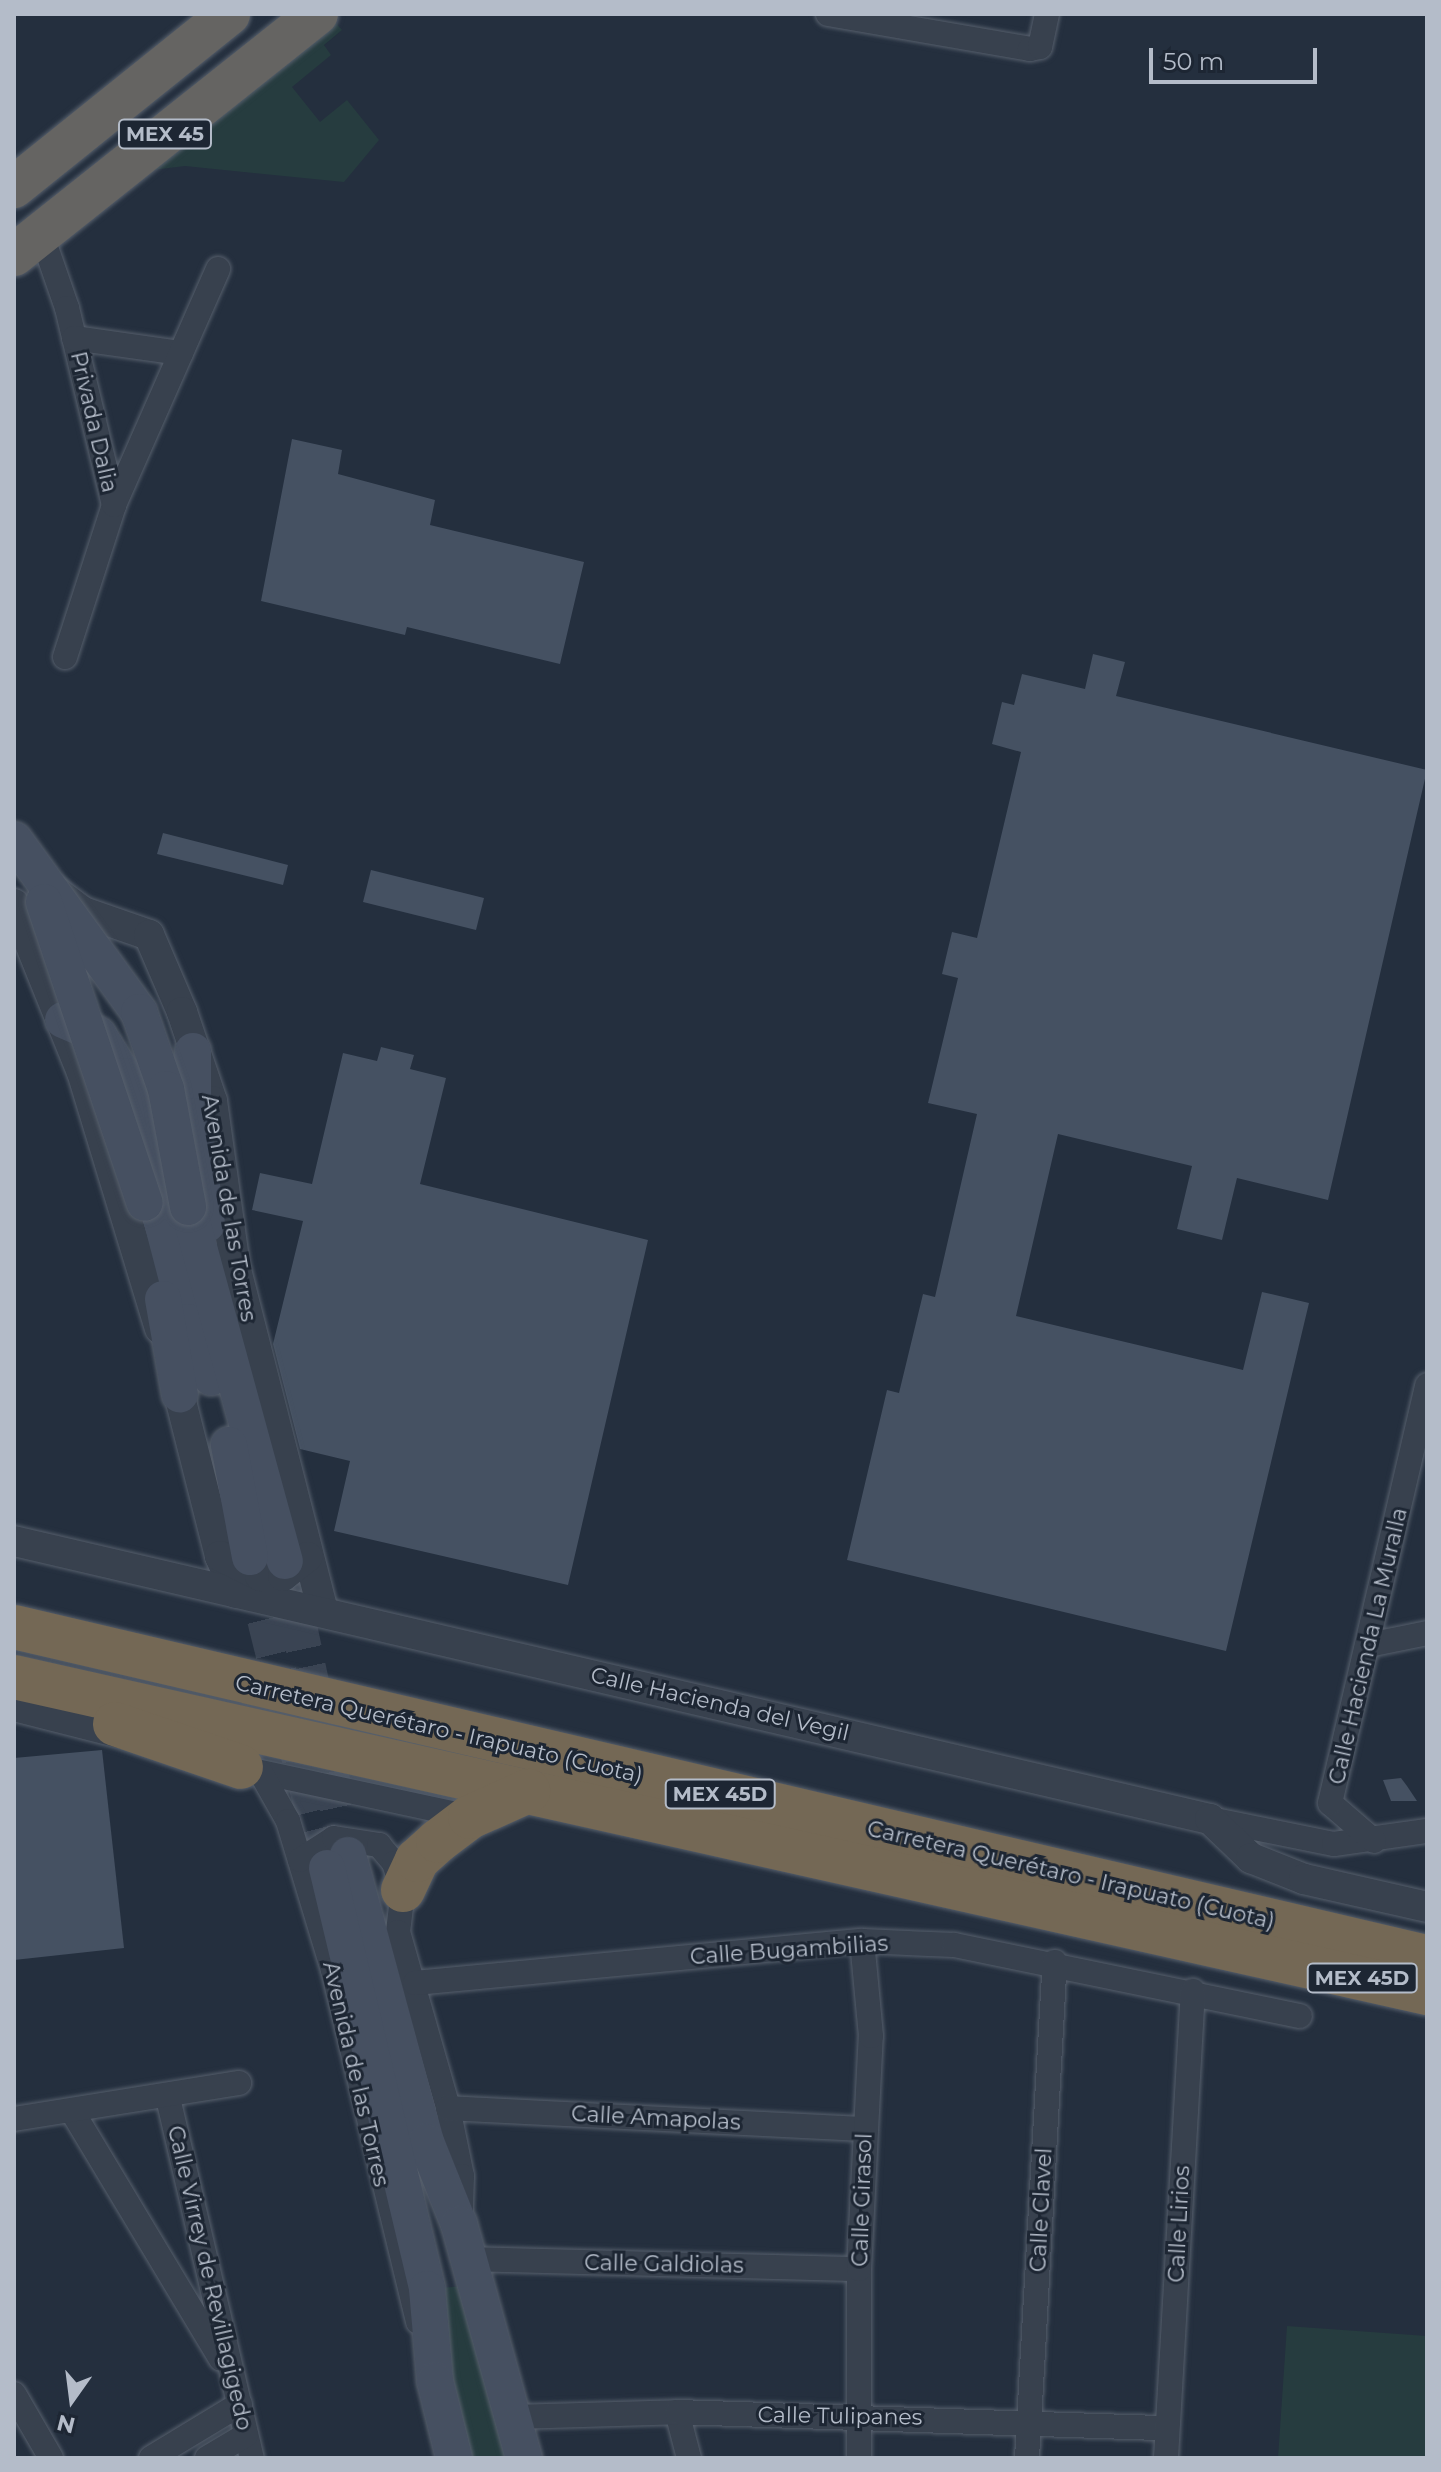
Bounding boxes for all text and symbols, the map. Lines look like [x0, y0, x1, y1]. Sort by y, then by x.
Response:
scale bar [1153, 32, 1321, 82]
text: 50 m [1163, 47, 1224, 76]
road number: MEX 45 [117, 118, 213, 150]
street label: Privada Dalia [65, 349, 123, 495]
street label: Avenida de las Torres [196, 1092, 262, 1324]
street label: Calle Hacienda La Muralla [1323, 1505, 1413, 1787]
street label: Calle Hacienda del Vegil [588, 1661, 852, 1747]
street label: Carretera Querétaro - Irapuato (Cuota) [233, 1669, 645, 1789]
road number: MEX 45D [664, 1778, 776, 1810]
street label: Carretera Querétaro - Irapuato (Cuota) [865, 1815, 1277, 1935]
street label: Calle Bugambilias [689, 1930, 889, 1970]
street label: Avenida de las Torres [317, 1959, 395, 2189]
road number: MEX 45D [1306, 1962, 1418, 1994]
street label: Calle Amapolas [571, 2100, 741, 2136]
street label: Calle Virrey de Revillagigedo [162, 2123, 258, 2433]
street label: Calle Girasol [846, 2133, 878, 2267]
street label: Calle Clavel [1025, 2147, 1057, 2273]
street label: Calle Lirios [1163, 2165, 1195, 2283]
street label: Calle Galdiolas [584, 2249, 744, 2279]
north arrow [32, 2360, 112, 2440]
street label: Calle Tulipanes [757, 2401, 923, 2431]
text: N [54, 2409, 78, 2439]

